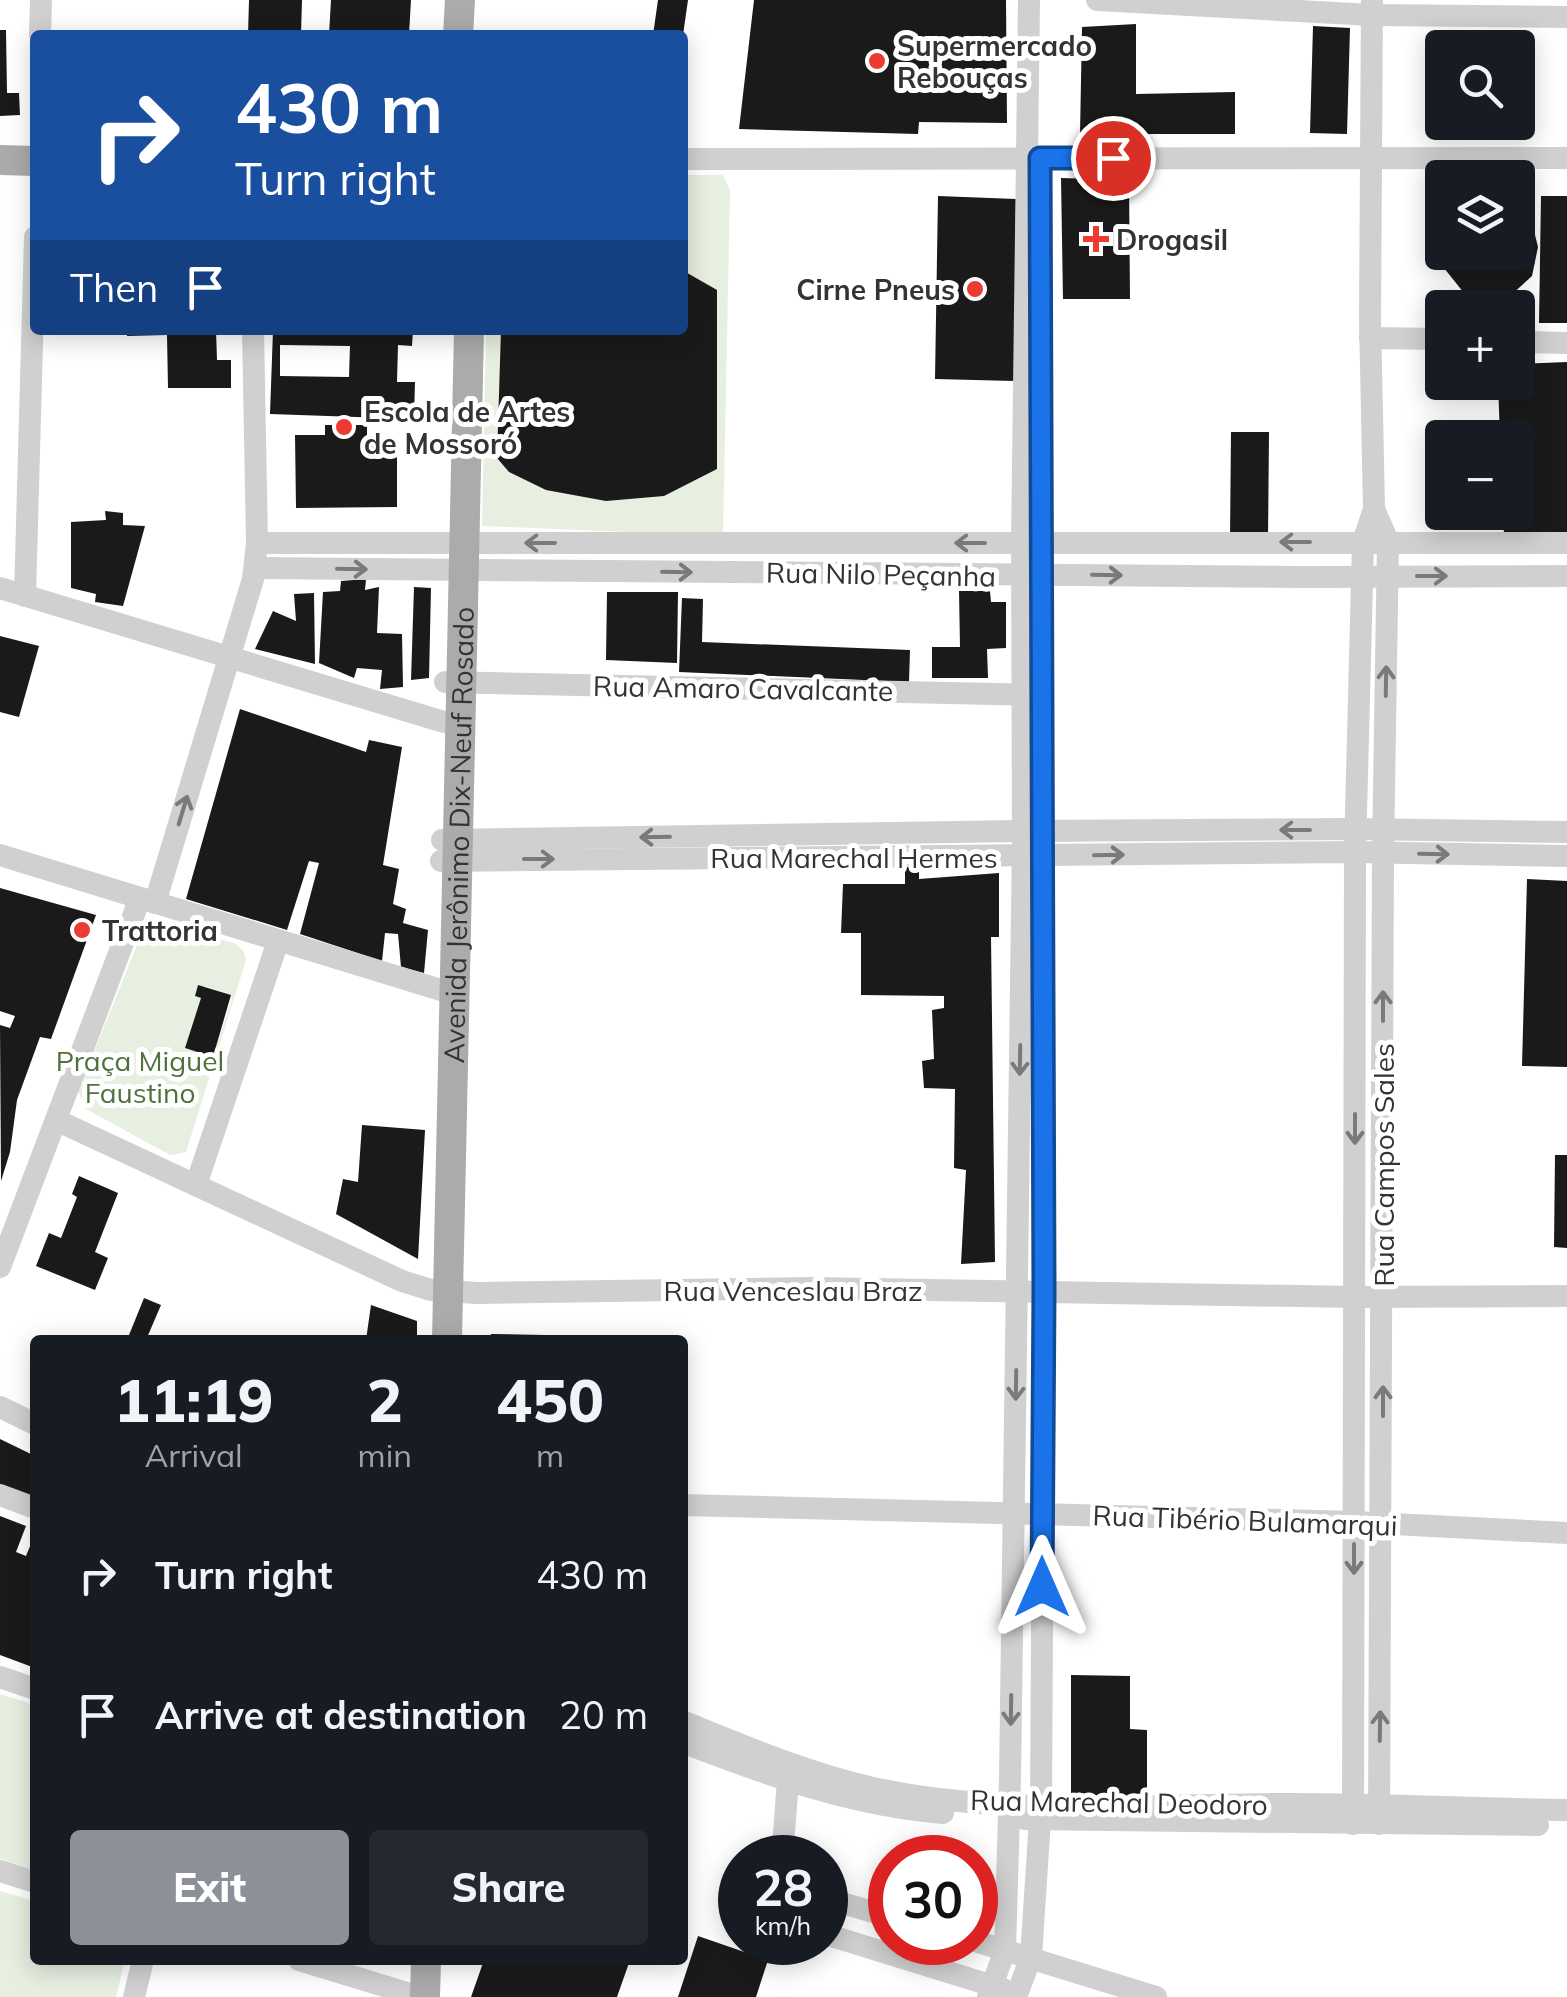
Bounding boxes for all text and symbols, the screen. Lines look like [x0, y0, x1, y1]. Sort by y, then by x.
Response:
place label: Supermercado Rebouças [897, 28, 1092, 95]
map controls [1425, 30, 1535, 530]
button: search [1425, 30, 1535, 140]
marker: Supermercado Rebouças [866, 50, 888, 72]
text: 430 m [235, 63, 443, 151]
icon: right [70, 70, 200, 200]
pin [1071, 116, 1156, 201]
icon: arrive [1086, 131, 1141, 186]
text: Turn right [235, 150, 436, 206]
button: layers [1425, 160, 1535, 270]
place label: Drogasil [1116, 222, 1228, 257]
marker: Drogasil [1085, 228, 1107, 250]
icon: arrive [178, 260, 233, 315]
text: Then [70, 264, 158, 312]
place label: Cirne Pneus [796, 272, 955, 307]
marker: Cirne Pneus [964, 278, 986, 300]
button: + [1425, 290, 1535, 400]
place label: Escola de Artes de Mossoró [364, 394, 570, 461]
marker: Escola de Artes de Mossoró [333, 416, 355, 438]
button: − [1425, 420, 1535, 530]
one-way arrow [1279, 532, 1312, 552]
one-way arrow [524, 534, 556, 552]
one-way arrow [954, 534, 986, 552]
street label: Rua Nilo Peçanha [766, 554, 996, 594]
one-way arrow [336, 560, 368, 578]
one-way arrow [660, 562, 693, 582]
one-way arrow [1091, 566, 1123, 585]
one-way arrow [1416, 566, 1448, 586]
street label: Avenida Jerônimo Dix-Neuf Rosado [436, 606, 480, 1064]
one-way arrow [1376, 666, 1396, 698]
street label: Rua Amaro Cavalcante [593, 668, 893, 708]
one-way arrow [175, 794, 193, 826]
one-way arrow [1279, 820, 1311, 839]
one-way arrow [639, 828, 671, 847]
street label: Rua Marechal Hermes [710, 840, 998, 875]
one-way arrow [1417, 844, 1449, 863]
one-way arrow [1092, 846, 1124, 865]
one-way arrow [522, 850, 554, 869]
place label: Trattoria [102, 913, 218, 948]
marker: Trattoria [71, 919, 93, 941]
one-way arrow [1374, 991, 1392, 1024]
park label: Praça Miguel Faustino [56, 1043, 224, 1110]
street label: Rua Campos Sales [1366, 1043, 1401, 1287]
one-way arrow [1010, 1044, 1030, 1076]
one-way arrow [1346, 1112, 1364, 1144]
street label: Rua Venceslau Braz [663, 1273, 923, 1308]
text: 11:19 [114, 1362, 274, 1437]
text: 2 [367, 1362, 403, 1437]
text: 450 [496, 1362, 604, 1437]
one-way arrow [1006, 1369, 1025, 1401]
one-way arrow [1374, 1386, 1392, 1418]
text: Arrival [145, 1435, 243, 1475]
text: min [358, 1435, 412, 1475]
text: m [536, 1435, 564, 1475]
street label: Rua Tibério Bulamarqui [1092, 1497, 1398, 1543]
position arrow [990, 1535, 1094, 1639]
one-way arrow [1345, 1542, 1364, 1574]
icon: right [70, 1548, 125, 1603]
text: Turn right [155, 1551, 332, 1599]
text: 430 m [536, 1551, 648, 1599]
icon: arrive [70, 1688, 125, 1743]
text: Arrive at destination [155, 1691, 527, 1739]
text: 20 m [559, 1691, 648, 1739]
one-way arrow [1002, 1694, 1021, 1726]
one-way arrow [1370, 1711, 1390, 1744]
street label: Rua Marechal Deodoro [970, 1782, 1268, 1822]
button: Exit [70, 1830, 349, 1945]
button: Share [369, 1830, 648, 1945]
speed limit sign: 30 [868, 1835, 998, 1965]
text: 28 [753, 1856, 813, 1919]
text: km/h [755, 1910, 811, 1941]

